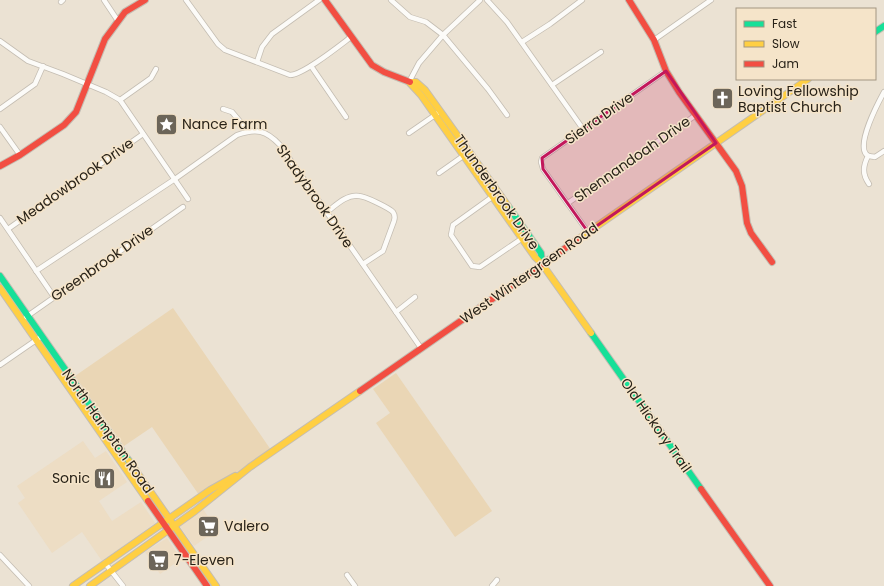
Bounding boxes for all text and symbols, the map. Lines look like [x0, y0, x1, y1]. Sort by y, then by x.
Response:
legend [736, 8, 876, 80]
text: Fast [772, 15, 797, 32]
text: Slow [772, 35, 800, 52]
text: Jam [772, 55, 799, 72]
place label: Loving Fellowship Baptist Church [738, 81, 859, 117]
church icon: Loving Fellowship Baptist Church [710, 86, 736, 112]
street label: Sierra Drive [561, 87, 637, 149]
place icon: Nance Farm [153, 111, 179, 137]
street label: Shennandoah Drive [570, 111, 694, 207]
place label: Nance Farm [182, 114, 267, 134]
street label: Thunderbrook Drive [450, 130, 545, 254]
street label: Meadowbrook Drive [12, 133, 138, 229]
street label: Shadybrook Drive [272, 140, 359, 252]
street label: West Wintergreen Road [456, 218, 602, 328]
street label: Greenbrook Drive [47, 220, 158, 306]
street label: North Hampton Road [57, 365, 159, 497]
street label: Old Hickory Trail [616, 374, 696, 476]
restaurant icon: Sonic [92, 465, 118, 491]
place label: Sonic [52, 468, 90, 488]
supermarket icon: Valero [196, 513, 222, 539]
place label: Valero [224, 516, 269, 536]
supermarket icon: 7-Eleven [146, 547, 172, 573]
place label: 7-Eleven [174, 550, 234, 570]

